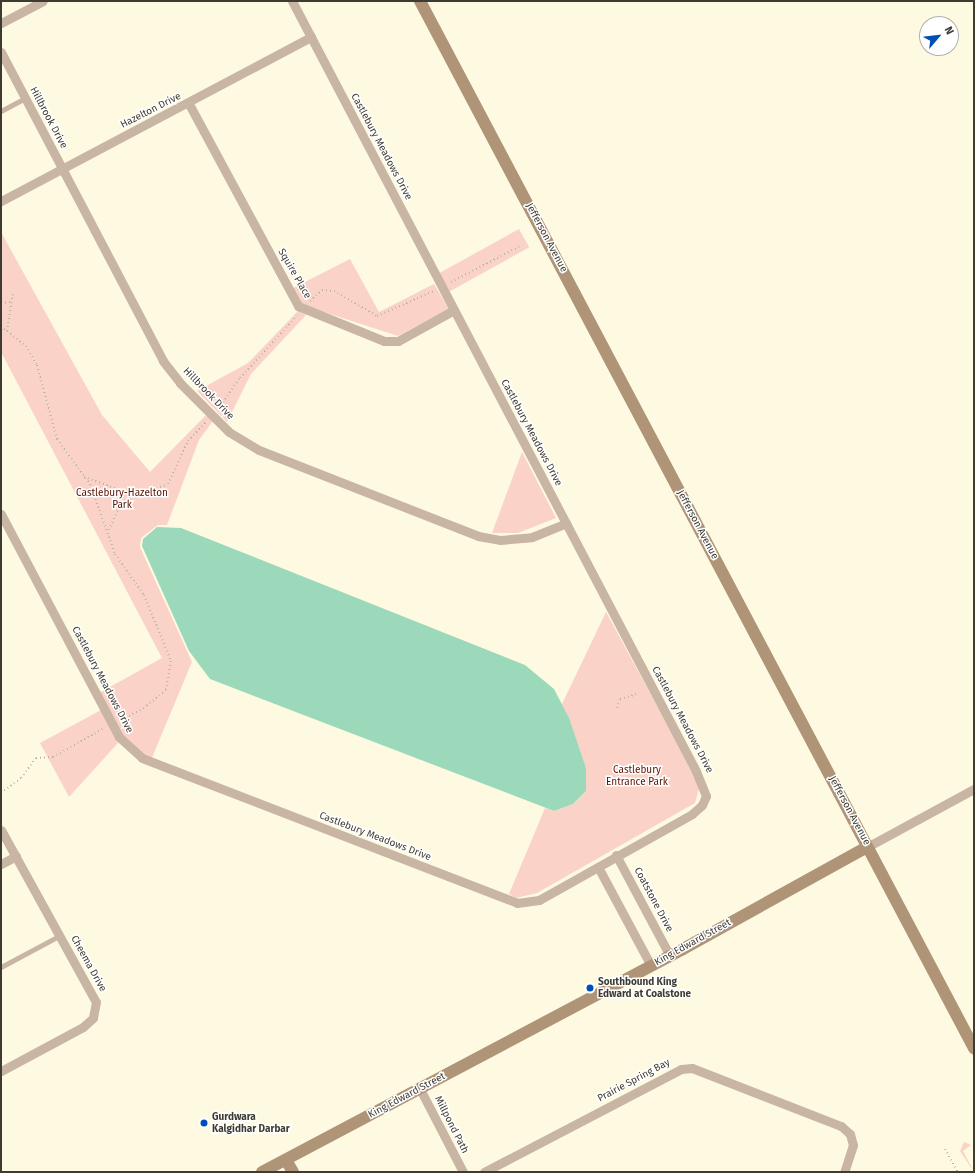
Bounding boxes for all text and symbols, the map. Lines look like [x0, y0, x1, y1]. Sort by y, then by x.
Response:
north arrow [919, 16, 959, 56]
text: N [942, 24, 957, 37]
street label: Hillbrook Drive [27, 85, 69, 151]
street label: Hazelton Drive [119, 91, 183, 131]
street label: Castlebury Meadows Drive [348, 92, 414, 202]
street label: Jefferson Avenue [523, 201, 569, 275]
street label: Squire Place [275, 247, 313, 301]
street label: Hillbrook Drive [180, 365, 236, 423]
street label: Castlebury Meadows Drive [498, 378, 564, 488]
park label: Castlebury-Hazelton Park [76, 487, 168, 510]
street label: Jefferson Avenue [674, 488, 720, 562]
street label: Castlebury Meadows Drive [69, 625, 135, 735]
street label: Castlebury Meadows Drive [649, 665, 715, 775]
park label: Castlebury Entrance Park [606, 764, 668, 788]
street label: Jefferson Avenue [826, 774, 872, 848]
street label: Castlebury Meadows Drive [317, 810, 433, 864]
street label: Coatstone Drive [631, 866, 675, 934]
street label: King Edward Street [653, 917, 733, 969]
street label: Cheema Drive [68, 934, 108, 994]
place label: Southbound King Edward at Coalstone [598, 976, 691, 1000]
marker: Southbound King Edward at Coalstone [585, 983, 595, 993]
street label: Prairie Spring Bay [596, 1057, 672, 1105]
street label: King Edward Street [366, 1071, 448, 1121]
street label: Millpond Path [431, 1094, 471, 1156]
place label: Gurdwara Kalgidhar Darbar [212, 1111, 290, 1134]
marker: Gurdwara Kalgidhar Darbar [199, 1118, 209, 1128]

